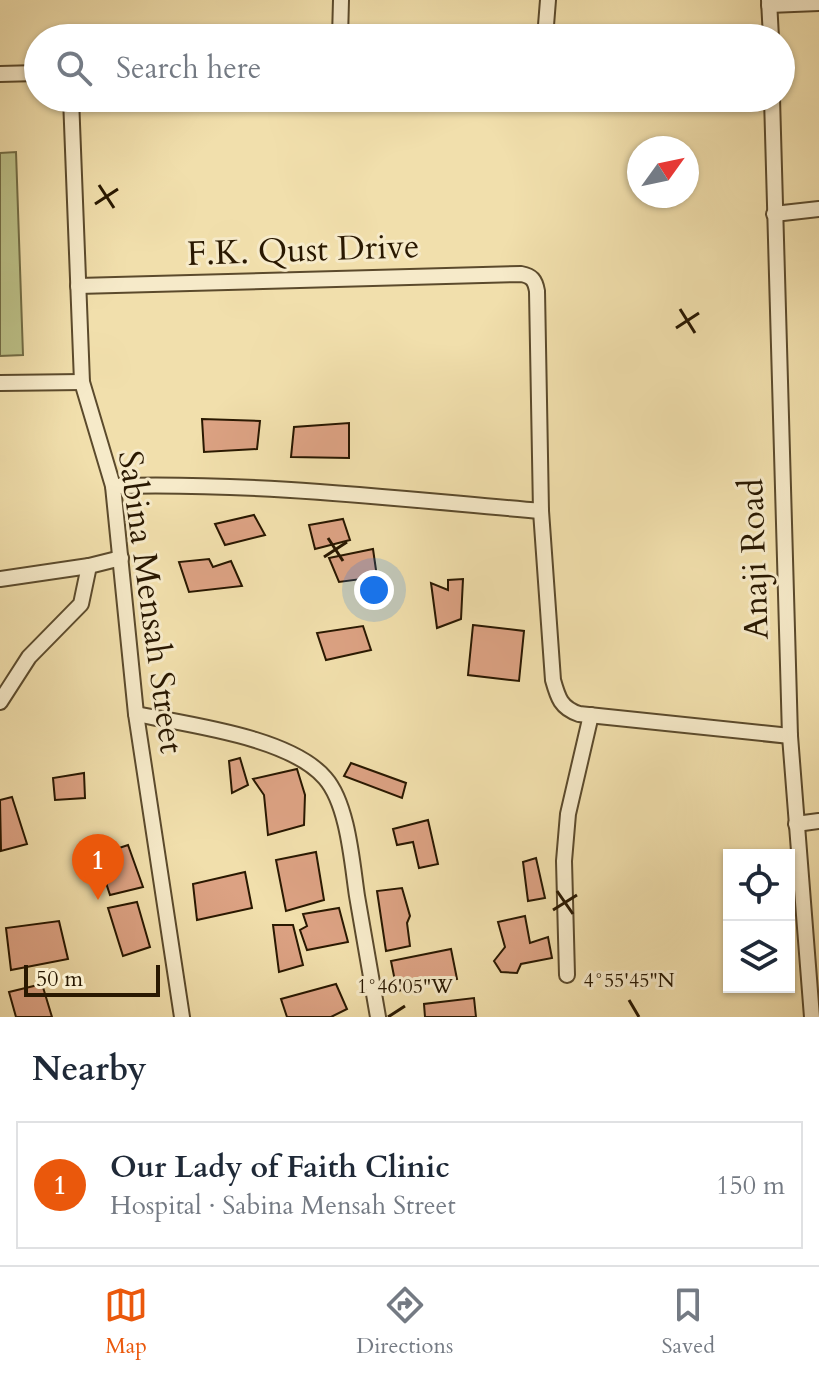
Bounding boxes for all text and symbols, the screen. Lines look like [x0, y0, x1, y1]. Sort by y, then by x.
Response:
search box [24, 24, 795, 112]
icon: search [52, 46, 96, 90]
text: Search here [116, 48, 261, 89]
north arrow [627, 136, 699, 208]
street label: F.K. Qust Drive [186, 223, 420, 277]
street label: Sabina Mensah Street [107, 448, 195, 757]
street label: Anaji Road [728, 478, 780, 640]
your location [354, 570, 394, 610]
pin: 1 [72, 834, 124, 900]
map controls [723, 849, 795, 993]
button: locate [723, 849, 795, 921]
button: layers [723, 921, 795, 993]
scale bar [24, 961, 160, 997]
text: 50 m [36, 964, 83, 994]
text: 4°55'45"N [583, 967, 675, 994]
text: 1°46'05"W [357, 973, 454, 1000]
text: Nearby [32, 1046, 147, 1092]
text: Our Lady of Faith Clinic [110, 1147, 450, 1188]
text: 1 [53, 1168, 67, 1203]
text: 150 m [716, 1168, 785, 1203]
text: Hospital · Sabina Mensah Street [110, 1188, 456, 1223]
tab: Map [104, 1283, 148, 1361]
tab: Directions [356, 1283, 453, 1361]
tab: Saved [662, 1283, 715, 1361]

